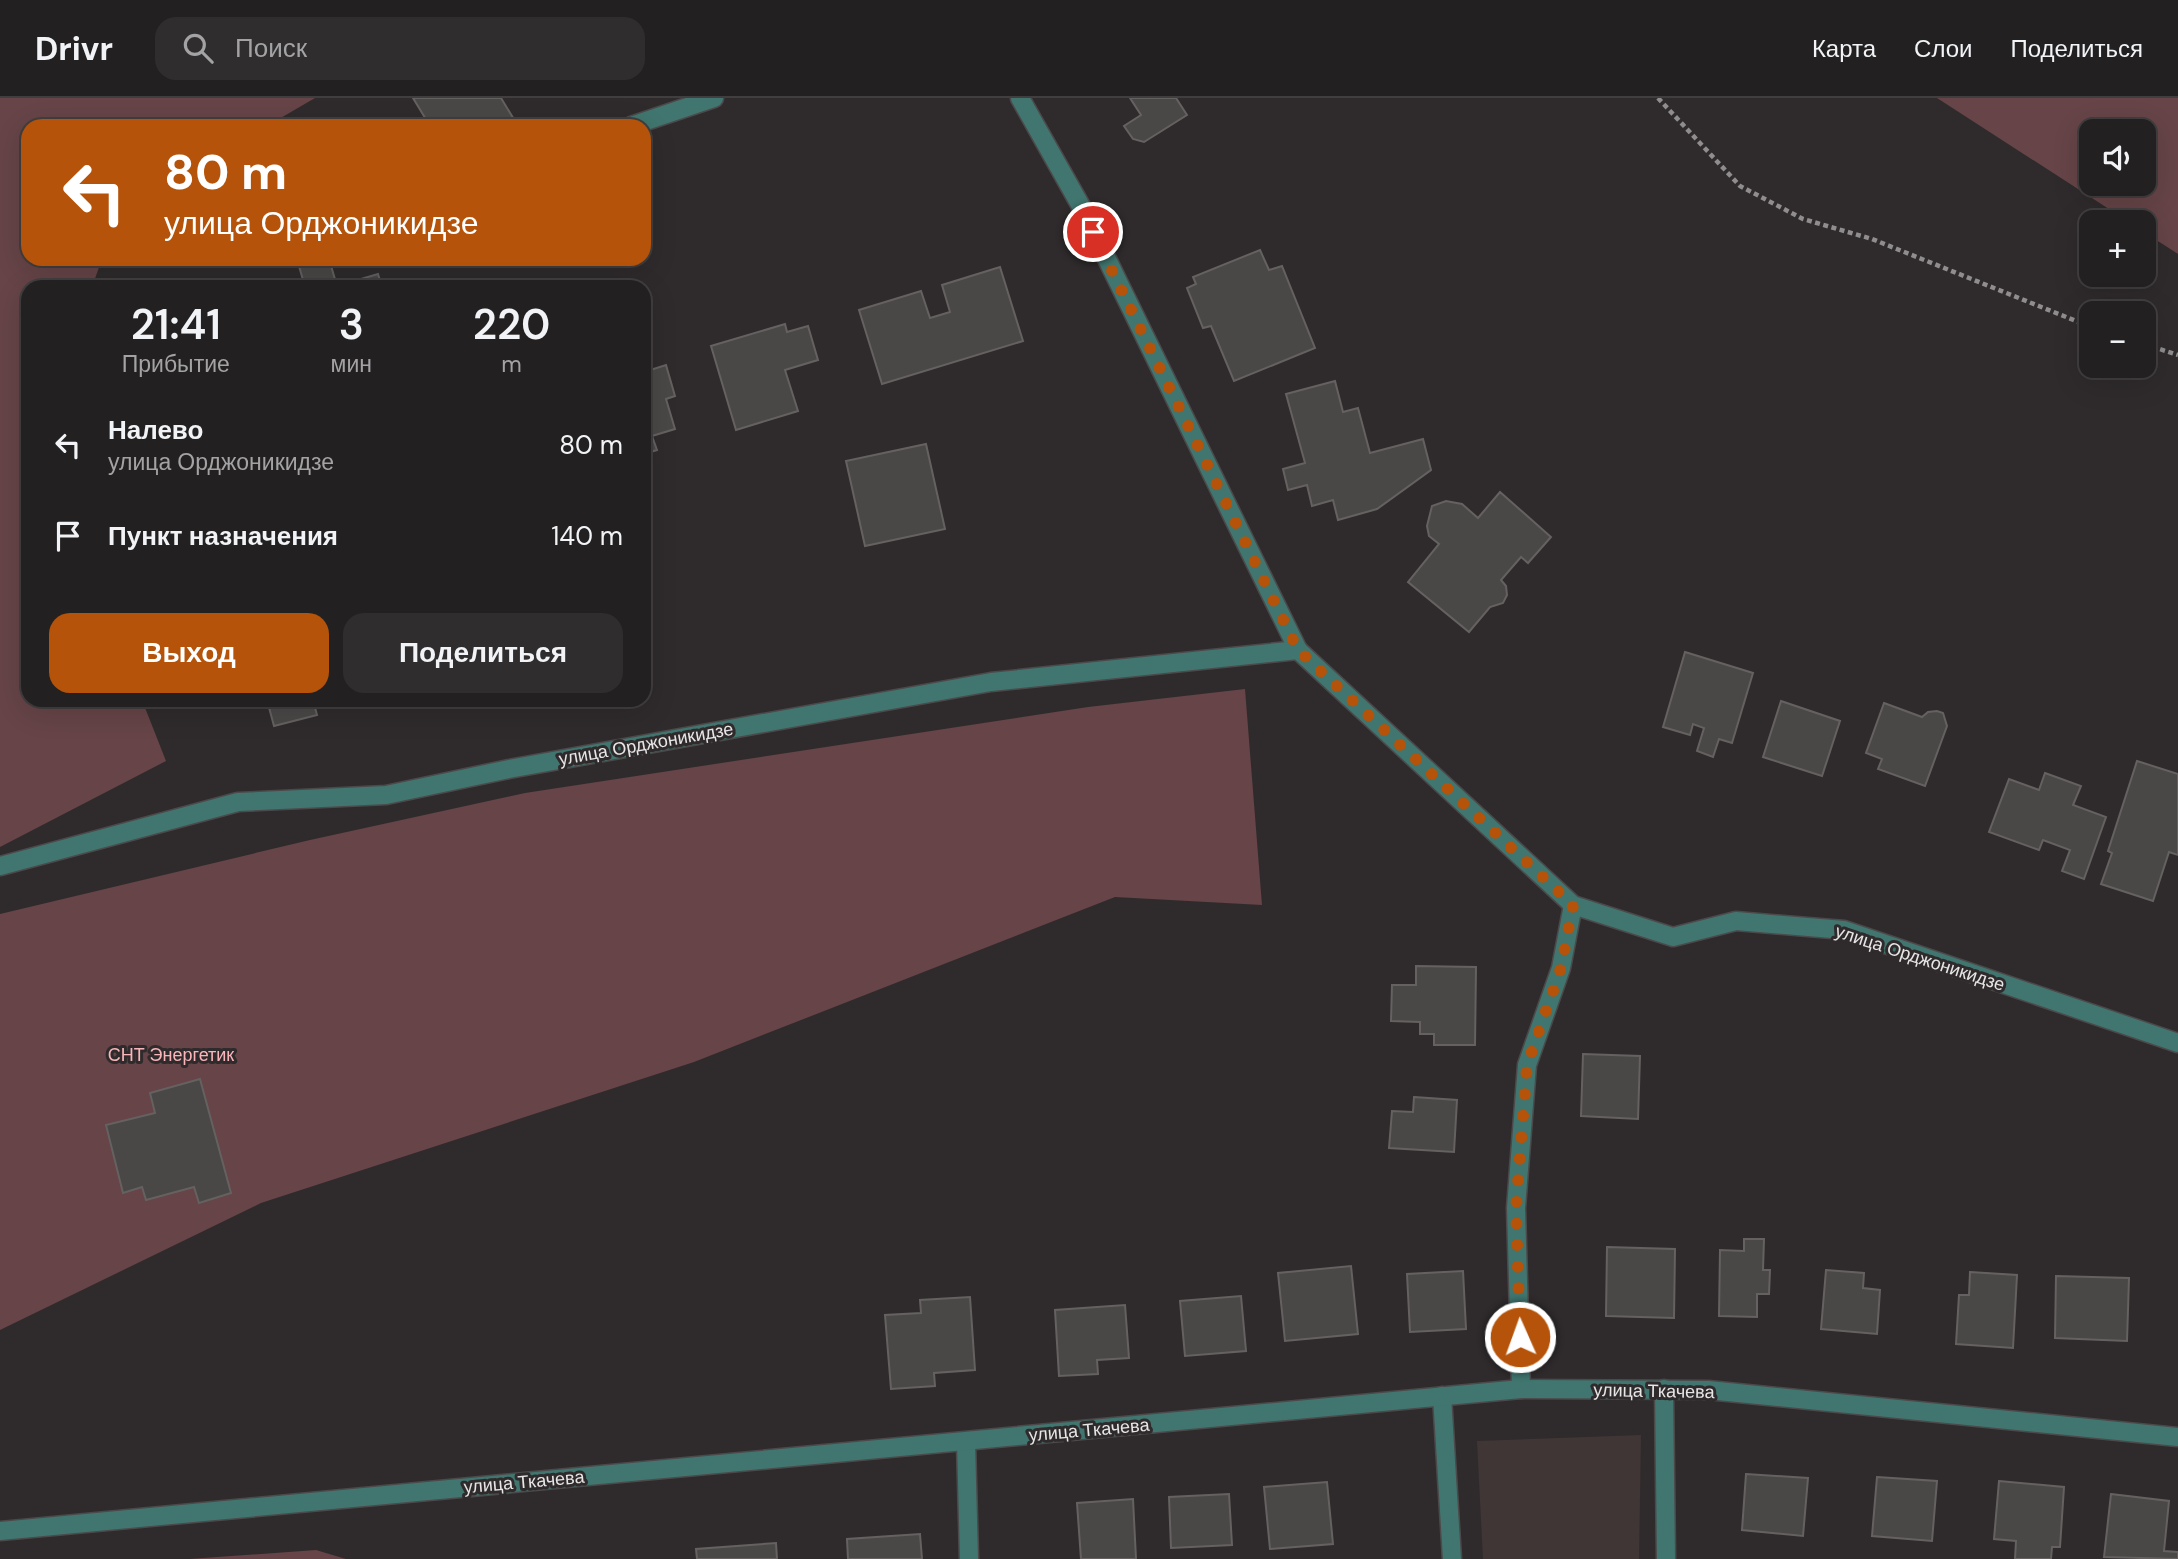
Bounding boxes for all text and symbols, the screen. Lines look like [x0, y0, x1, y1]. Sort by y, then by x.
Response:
search box [155, 17, 645, 80]
text: Drivr [35, 27, 113, 70]
icon: search [179, 29, 217, 67]
text: Поиск [235, 31, 307, 65]
text: Карта [1812, 33, 1876, 64]
text: Слои [1914, 33, 1972, 64]
text: Поделиться [2010, 33, 2143, 64]
map controls [2079, 119, 2156, 378]
button: sound [2079, 119, 2156, 196]
text: 80 m [164, 140, 287, 204]
icon: left [49, 147, 140, 238]
text: улица Орджоникидзе [164, 202, 479, 244]
pin [1063, 202, 1123, 262]
button: + [2079, 210, 2156, 287]
icon: arrive [1074, 213, 1112, 251]
text: 21:41 [131, 297, 221, 352]
text: 3 [339, 297, 364, 352]
text: 220 [473, 297, 550, 352]
button: − [2079, 301, 2156, 378]
text: Прибытие [122, 349, 230, 379]
text: мин [331, 349, 372, 379]
text: m [501, 349, 522, 379]
text: Налево [108, 413, 203, 447]
icon: left [49, 426, 87, 464]
text: 80 m [559, 428, 623, 462]
text: улица Орджоникидзе [108, 447, 334, 477]
icon: arrive [49, 517, 87, 555]
text: Пункт назначения [108, 519, 338, 553]
text: 140 m [551, 519, 623, 553]
button: Выход [49, 613, 329, 693]
button: Поделиться [343, 613, 623, 693]
street label: улица Орджоникидзе [557, 717, 735, 771]
street label: улица Орджоникидзе [1832, 919, 2008, 997]
park label: СНТ Энергетик [108, 1043, 234, 1067]
position arrow [1483, 1300, 1557, 1374]
street label: улица Ткачева [1593, 1378, 1716, 1404]
street label: улица Ткачева [1028, 1413, 1151, 1447]
street label: улица Ткачева [463, 1465, 586, 1499]

